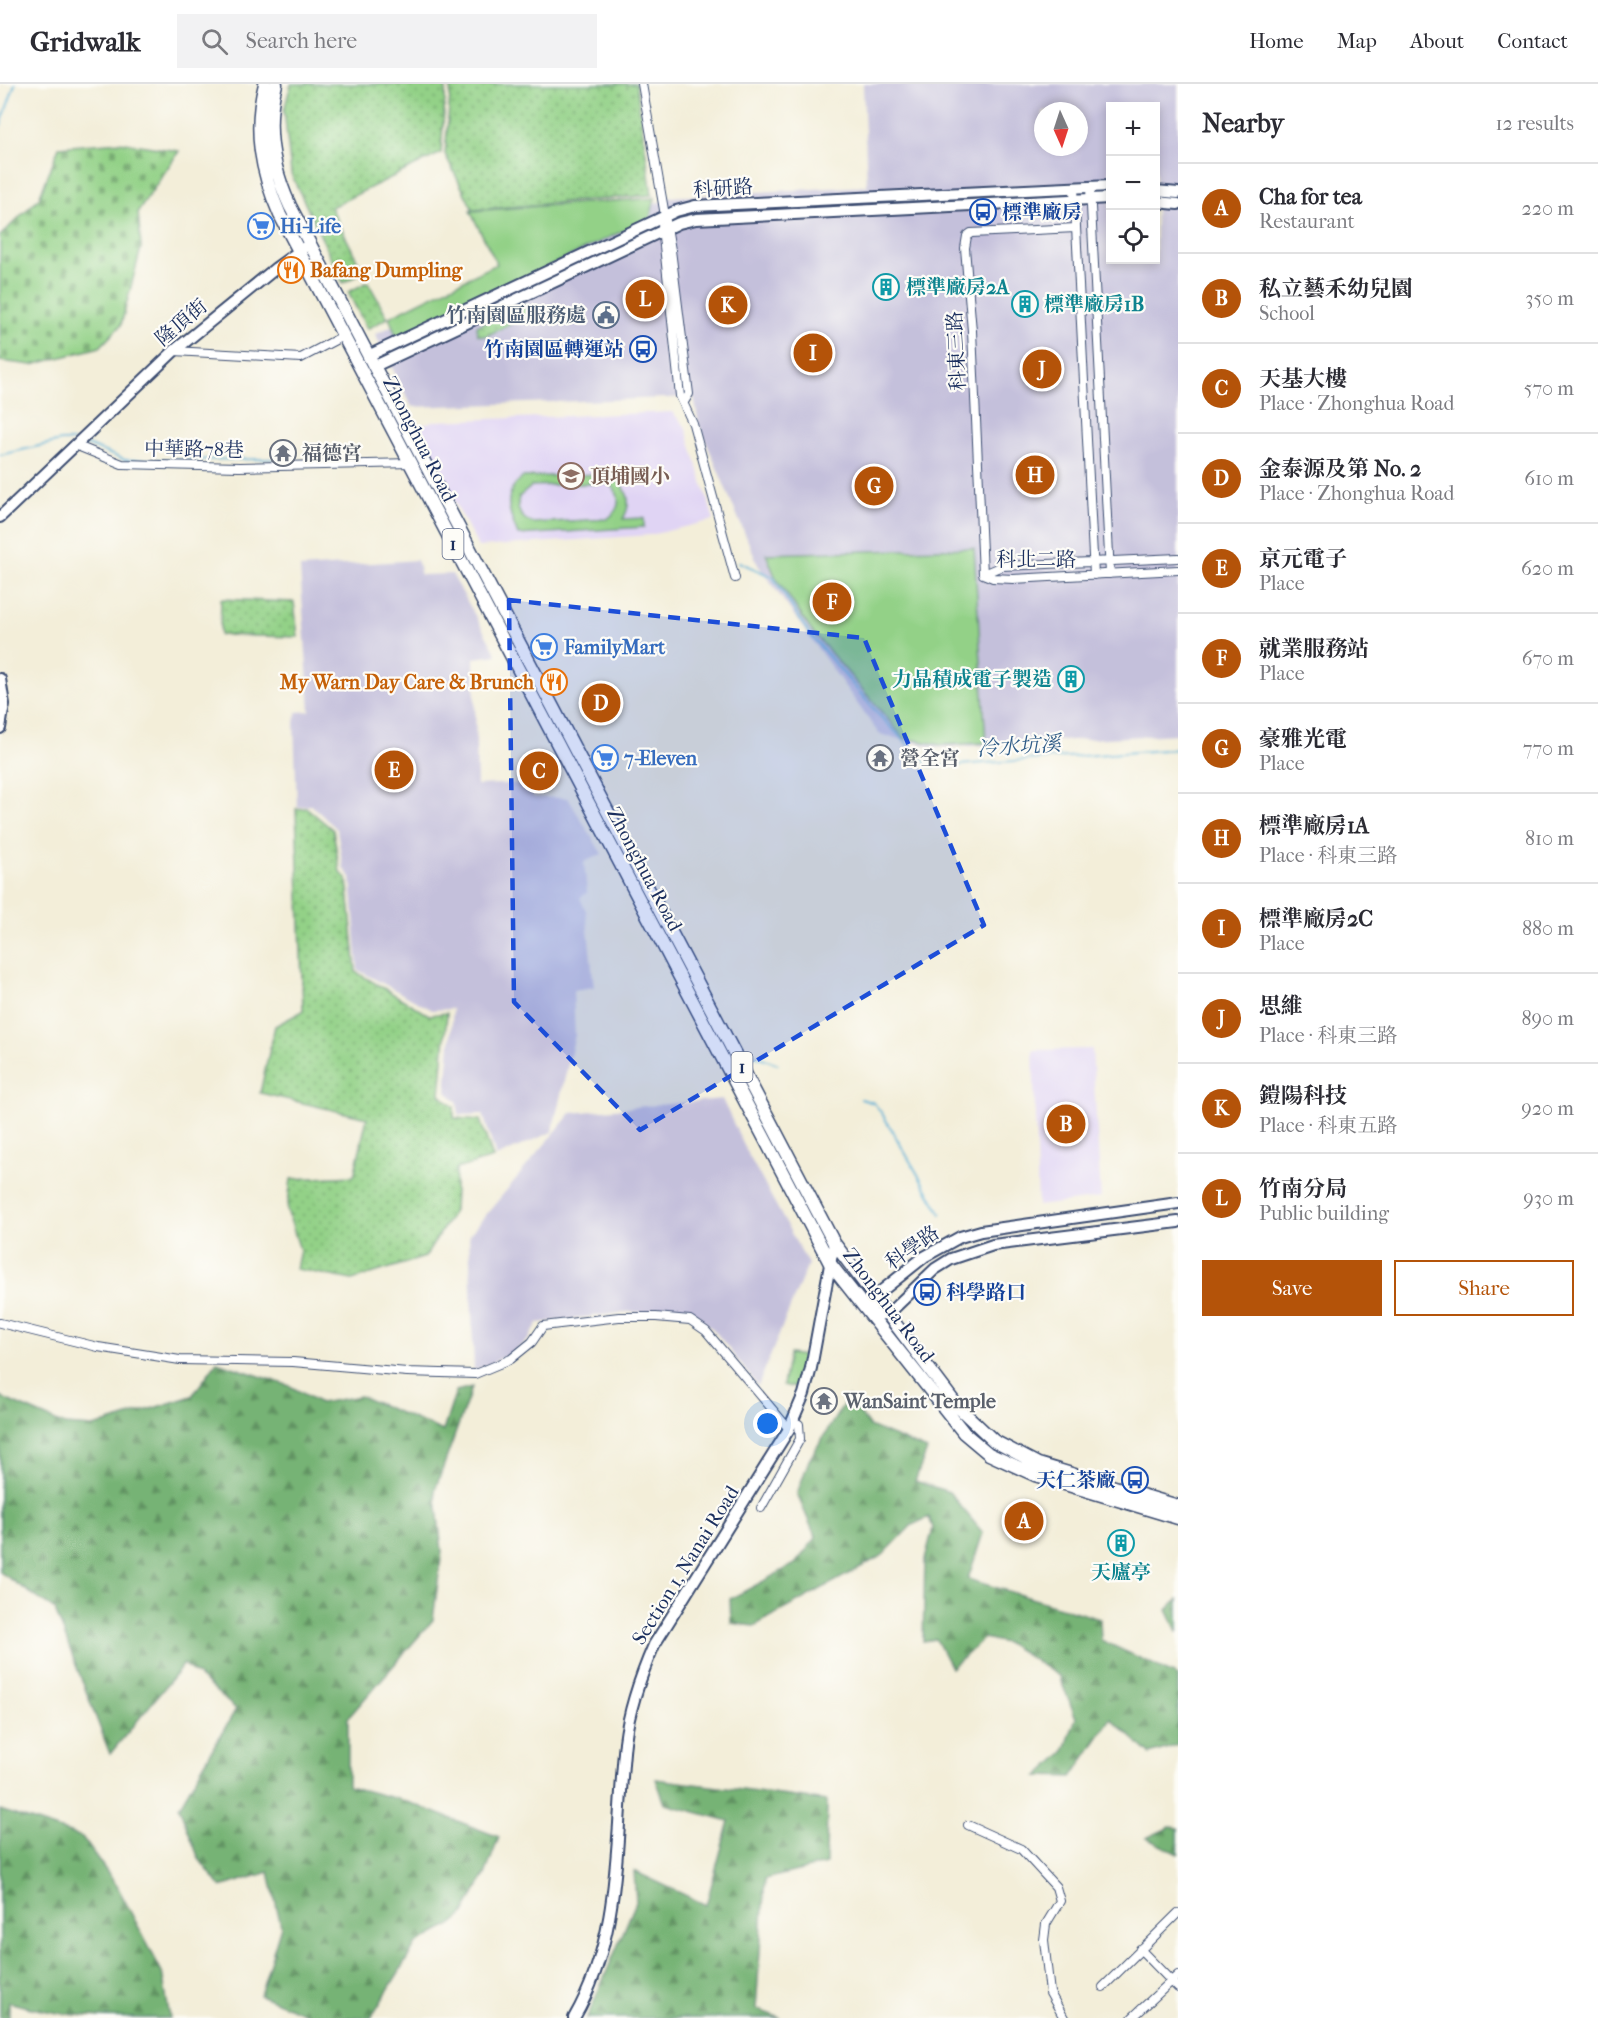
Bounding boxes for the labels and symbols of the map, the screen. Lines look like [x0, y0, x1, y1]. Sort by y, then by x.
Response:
north arrow [1034, 102, 1088, 156]
street label: 科研路 [692, 175, 754, 202]
bus stop icon: 標準廠房 [968, 197, 998, 227]
place label: 標準廠房 [1002, 201, 1082, 224]
supermarket icon: Hi-Life [246, 211, 276, 241]
place label: Hi-Life [280, 215, 341, 238]
restaurant icon: Bafang Dumpling [276, 255, 306, 285]
place label: Bafang Dumpling [310, 259, 464, 282]
building icon: 標準廠房2A [871, 272, 901, 302]
pin: L [626, 276, 664, 322]
place label: 標準廠房2A [906, 276, 1010, 299]
pin: K [708, 282, 748, 328]
building icon: 標準廠房1B [1010, 289, 1040, 319]
place label: 標準廠房1B [1044, 293, 1144, 316]
street label: 隆頂街 [151, 294, 212, 350]
public building icon: 竹南園區服務處 [591, 300, 621, 330]
place label: 竹南園區服務處 [446, 304, 586, 327]
street label: 科東三路 [943, 310, 970, 392]
pin: I [794, 330, 832, 376]
bus stop icon: 竹南園區轉運站 [628, 334, 658, 364]
place label: 竹南園區轉運站 [484, 338, 624, 361]
pin: J [1022, 346, 1062, 392]
street label: Zhonghua Road [378, 373, 461, 507]
street label: 中華路78巷 [144, 437, 244, 462]
temple icon: 福德宮 [268, 438, 298, 468]
place label: 福德宮 [302, 442, 362, 465]
pin: H [1016, 452, 1054, 498]
school or university icon: 頂埔國小 [556, 461, 586, 491]
pin: G [854, 464, 894, 508]
place label: 頂埔國小 [590, 465, 670, 488]
road number: 1 [442, 529, 464, 559]
street label: 科北二路 [996, 548, 1076, 571]
pin: F [812, 580, 852, 624]
supermarket icon: FamilyMart [529, 632, 559, 662]
place label: FamilyMart [563, 636, 666, 659]
building icon: 力晶積成電子製造 [1056, 664, 1086, 694]
restaurant icon: My Warn Day Care & Brunch [539, 667, 569, 697]
place label: 力晶積成電子製造 [892, 668, 1052, 691]
place label: My Warn Day Care & Brunch [279, 671, 535, 694]
pin: D [582, 680, 620, 726]
water label: 冷水坑溪 [976, 731, 1064, 761]
supermarket icon: 7-Eleven [590, 743, 620, 773]
temple icon: 營全宮 [865, 743, 895, 773]
place label: 7-Eleven [623, 747, 698, 770]
place label: 營全宮 [900, 747, 960, 770]
pin: E [374, 748, 414, 792]
pin: C [520, 748, 558, 794]
street label: Zhonghua Road [602, 803, 687, 936]
road number: 1 [732, 1052, 752, 1082]
pin: B [1046, 1102, 1086, 1146]
street label: 科學路 [881, 1221, 943, 1274]
street label: Zhonghua Road [838, 1244, 940, 1368]
bus stop icon: 科學路口 [912, 1277, 942, 1307]
place label: 科學路口 [946, 1281, 1026, 1304]
temple icon: WanSaint Temple [809, 1386, 839, 1416]
place label: WanSaint Temple [843, 1390, 996, 1413]
your location [753, 1409, 782, 1438]
bus stop icon: 天仁茶廠 [1120, 1465, 1150, 1495]
place label: 天仁茶廠 [1036, 1469, 1116, 1492]
street label: Section 1, Nanai Road [627, 1481, 744, 1649]
pin: A [1004, 1498, 1044, 1544]
building icon: 天廬亭 [1106, 1528, 1136, 1558]
place label: 天廬亭 [1091, 1561, 1151, 1584]

